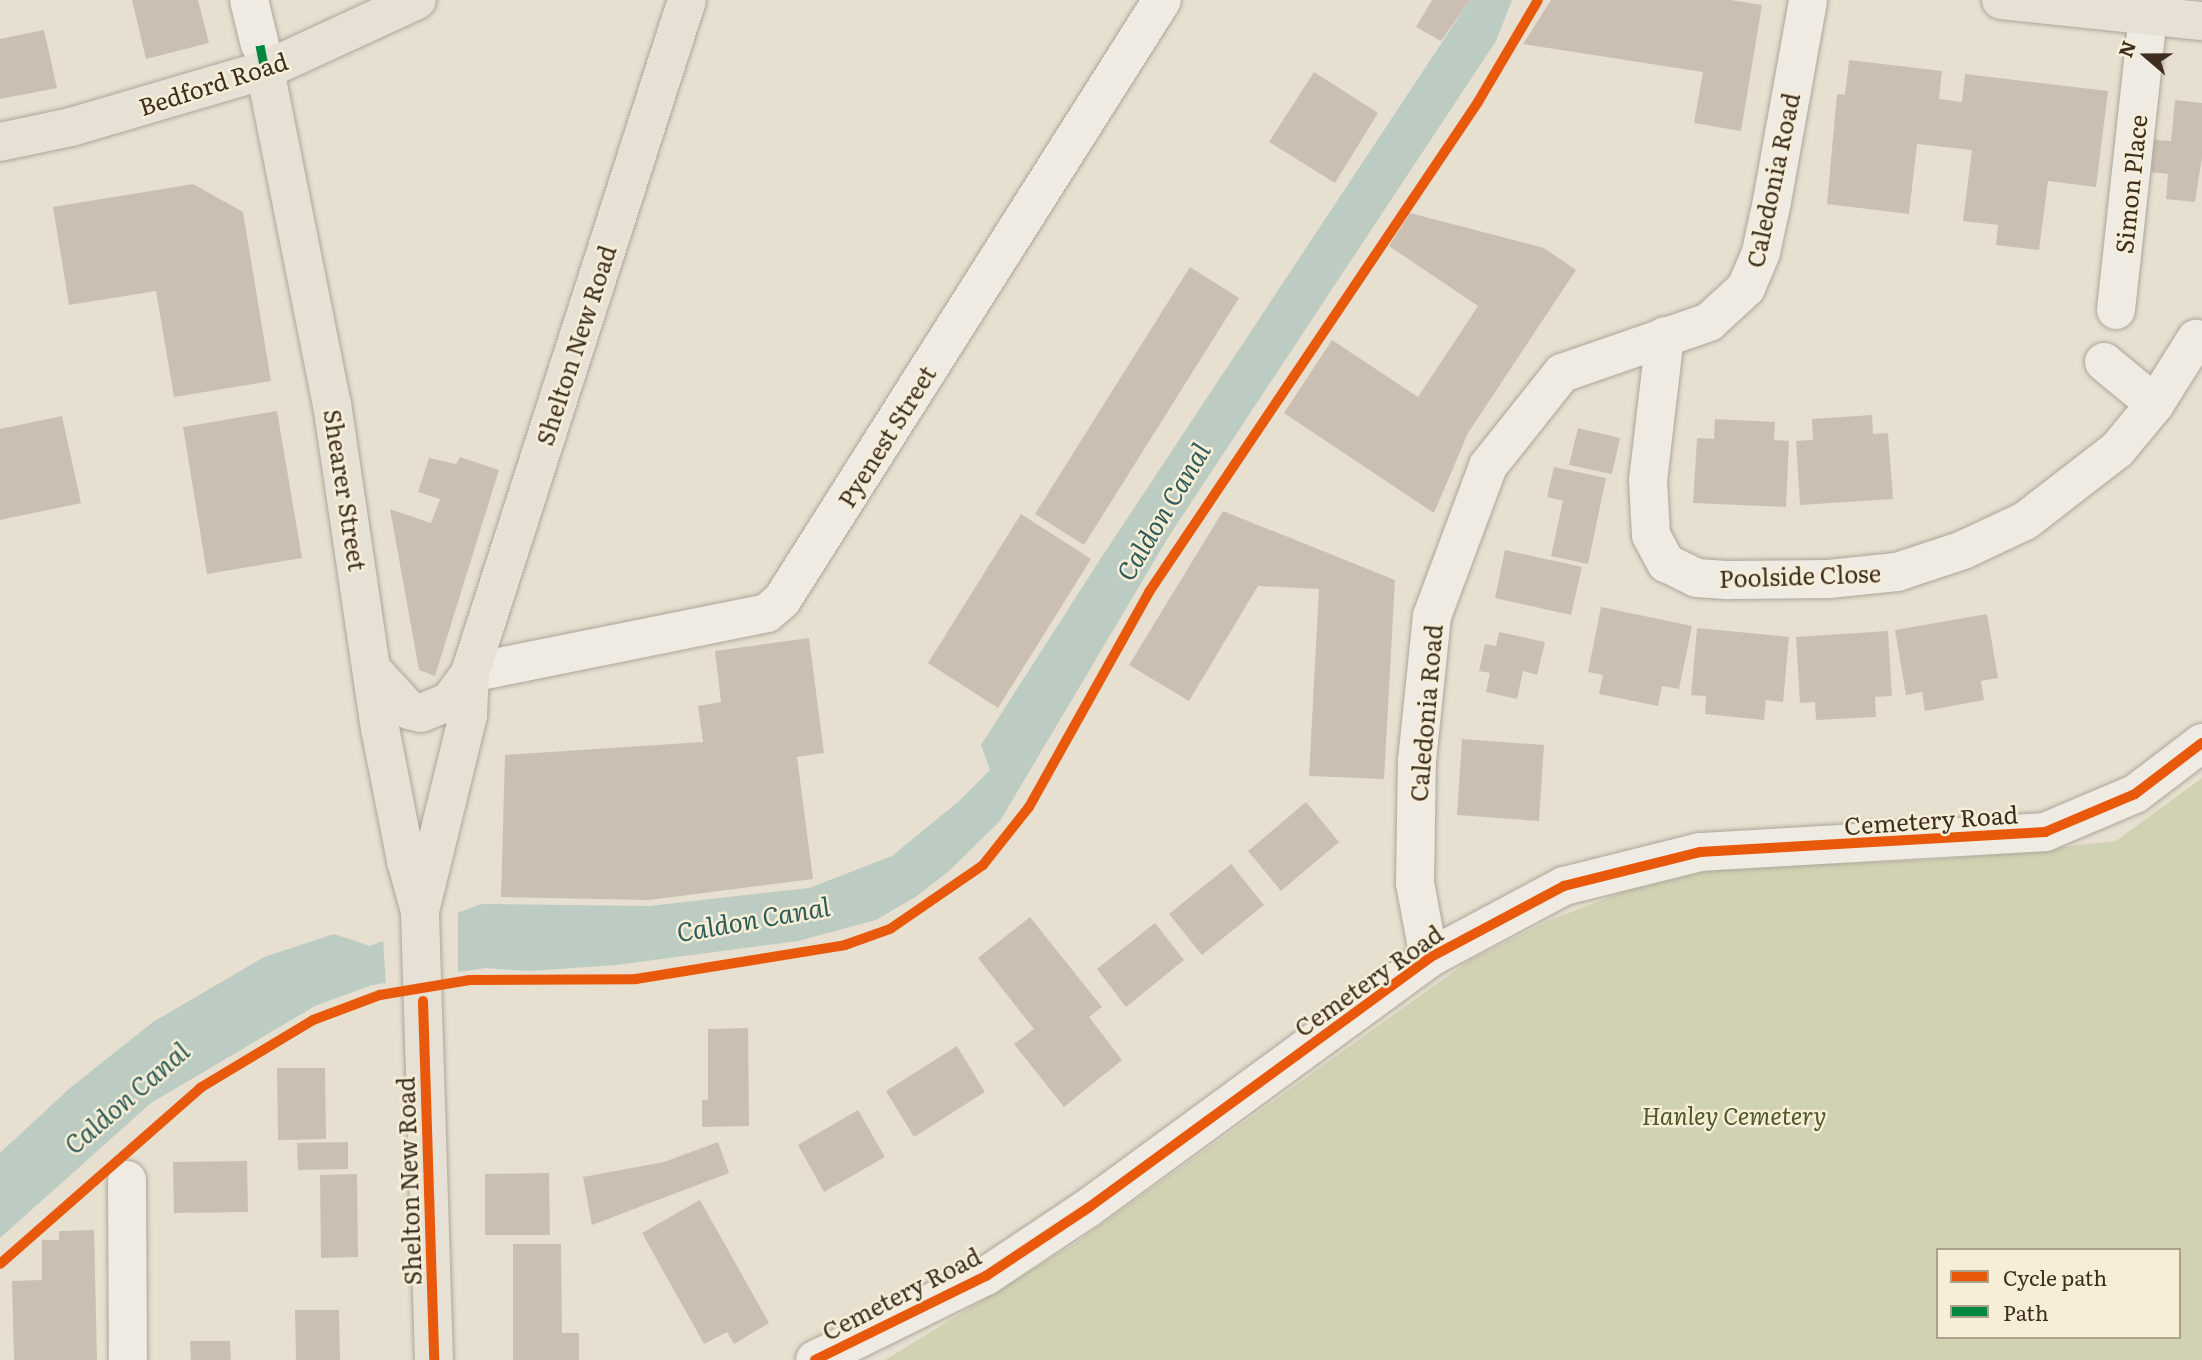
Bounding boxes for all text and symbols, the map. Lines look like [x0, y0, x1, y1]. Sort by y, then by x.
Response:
north arrow [2111, 21, 2181, 91]
text: N [2110, 37, 2142, 61]
street label: Bedford Road [135, 45, 291, 121]
street label: Caledonia Road [1739, 90, 1805, 270]
street label: Simon Place [2108, 113, 2152, 255]
street label: Shelton New Road [529, 241, 621, 449]
street label: Pyenest Street [831, 360, 941, 512]
street label: Shearer Street [319, 407, 373, 573]
water label: Caldon Canal [1109, 436, 1215, 586]
street label: Poolside Close [1718, 558, 1882, 592]
street label: Caledonia Road [1403, 623, 1447, 803]
street label: Cemetery Road [1843, 799, 2019, 839]
water label: Caldon Canal [674, 889, 832, 947]
street label: Cemetery Road [1288, 918, 1448, 1042]
water label: Caldon Canal [57, 1034, 195, 1160]
street label: Shelton New Road [390, 1076, 426, 1286]
park label: Hanley Cemetery [1642, 1101, 1826, 1129]
street label: Cemetery Road [817, 1241, 985, 1345]
legend [1936, 1248, 2181, 1339]
text: Cycle path [2003, 1261, 2107, 1292]
text: Path [2003, 1296, 2049, 1327]

